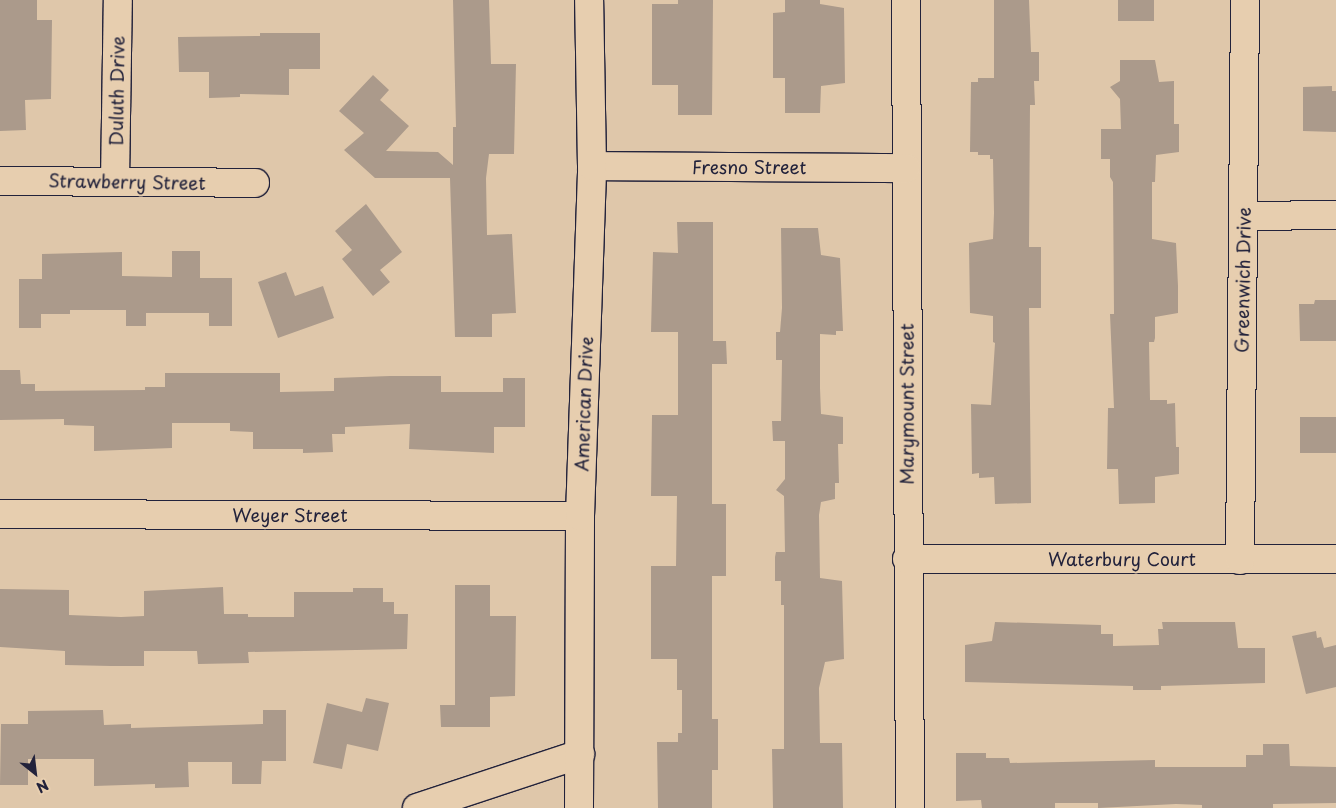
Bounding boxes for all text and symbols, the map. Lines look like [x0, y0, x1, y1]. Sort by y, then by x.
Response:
street label: Duluth Drive [105, 35, 129, 147]
street label: Fresno Street [691, 156, 807, 178]
street label: Strawberry Street [48, 170, 206, 194]
street label: Greenwich Drive [1231, 207, 1255, 353]
street label: Marymount Street [896, 323, 918, 485]
street label: American Drive [571, 336, 597, 472]
street label: Weyer Street [232, 504, 348, 526]
street label: Waterbury Court [1048, 548, 1196, 570]
north arrow [10, 748, 60, 798]
text: N [33, 775, 52, 798]

